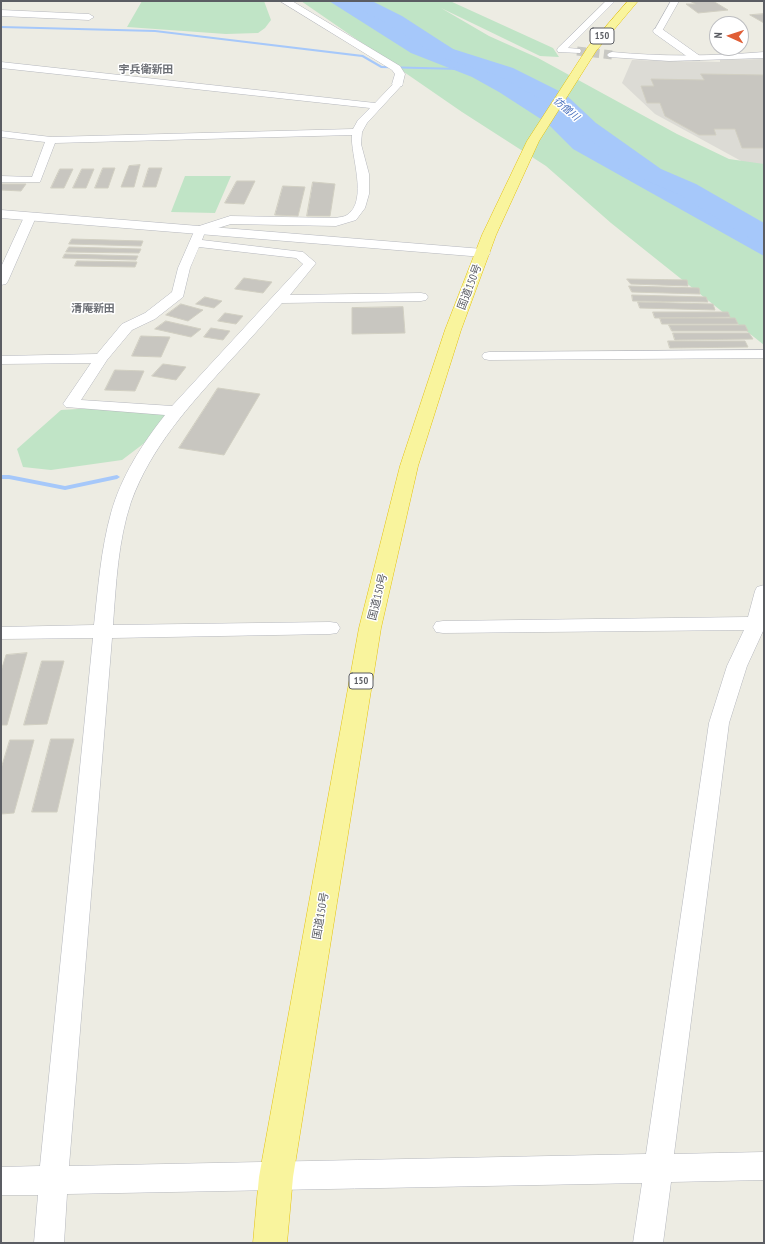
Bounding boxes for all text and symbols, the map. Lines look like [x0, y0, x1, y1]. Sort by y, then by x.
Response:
north arrow [709, 16, 749, 56]
road number: 150 [590, 28, 614, 44]
text: N [711, 32, 725, 39]
district label: 宇兵衛新田 [119, 63, 173, 77]
water label: 彷僧川 [551, 95, 581, 123]
street label: 国道150号 [455, 262, 485, 312]
district label: 清庵新田 [71, 302, 115, 316]
street label: 国道150号 [366, 572, 390, 622]
road number: 150 [349, 673, 373, 689]
street label: 国道150号 [310, 891, 332, 941]

